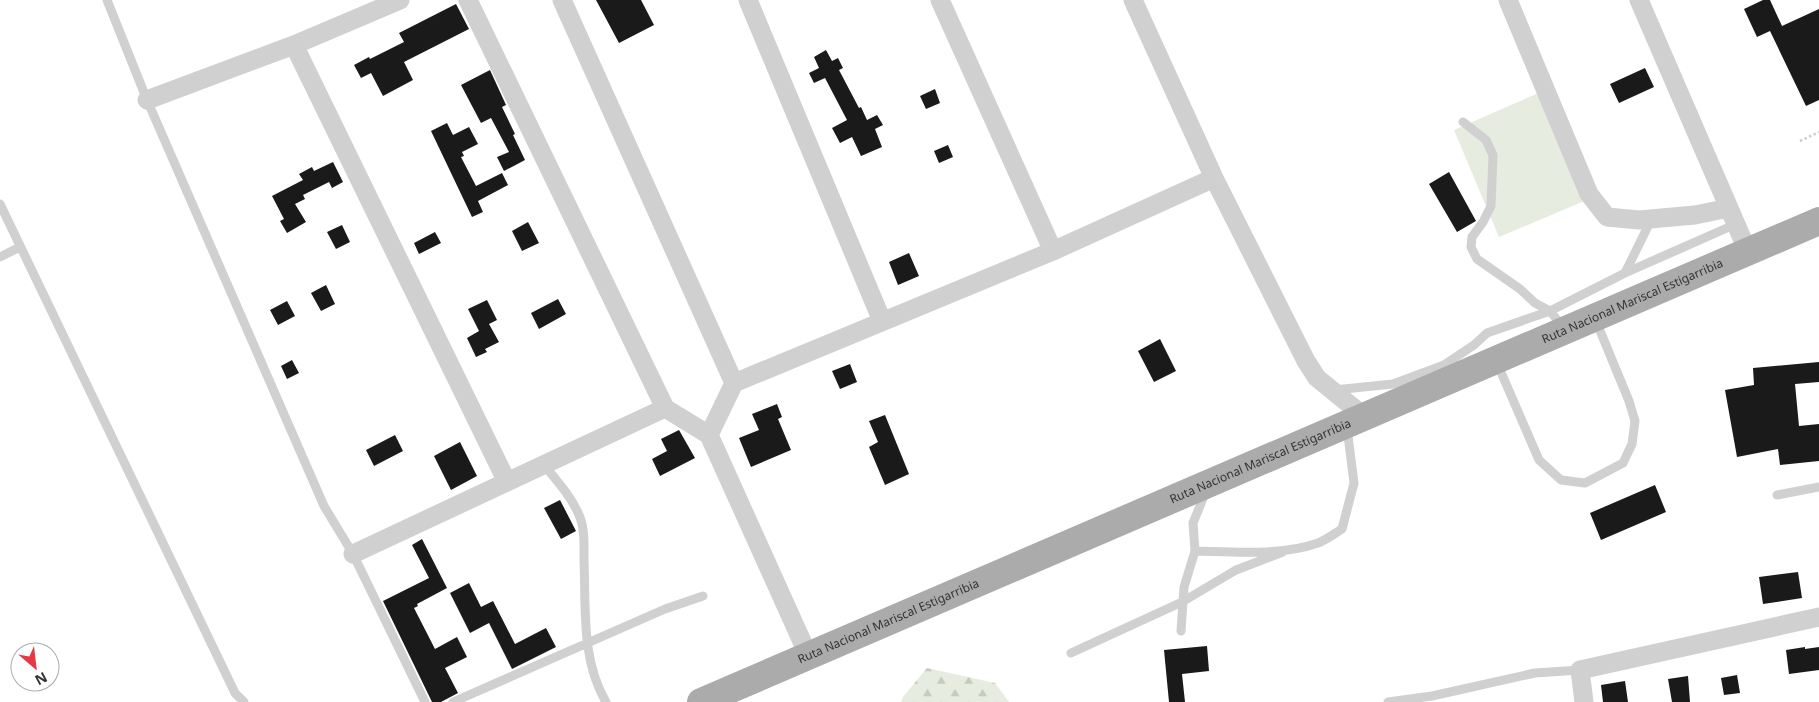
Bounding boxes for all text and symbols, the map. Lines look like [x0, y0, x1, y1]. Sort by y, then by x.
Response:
street label: Ruta Nacional Mariscal Estigarribia [1539, 254, 1726, 347]
street label: Ruta Nacional Mariscal Estigarribia [1167, 414, 1354, 507]
street label: Ruta Nacional Mariscal Estigarribia [795, 574, 982, 667]
north arrow [10, 642, 60, 692]
text: N [32, 668, 51, 690]

